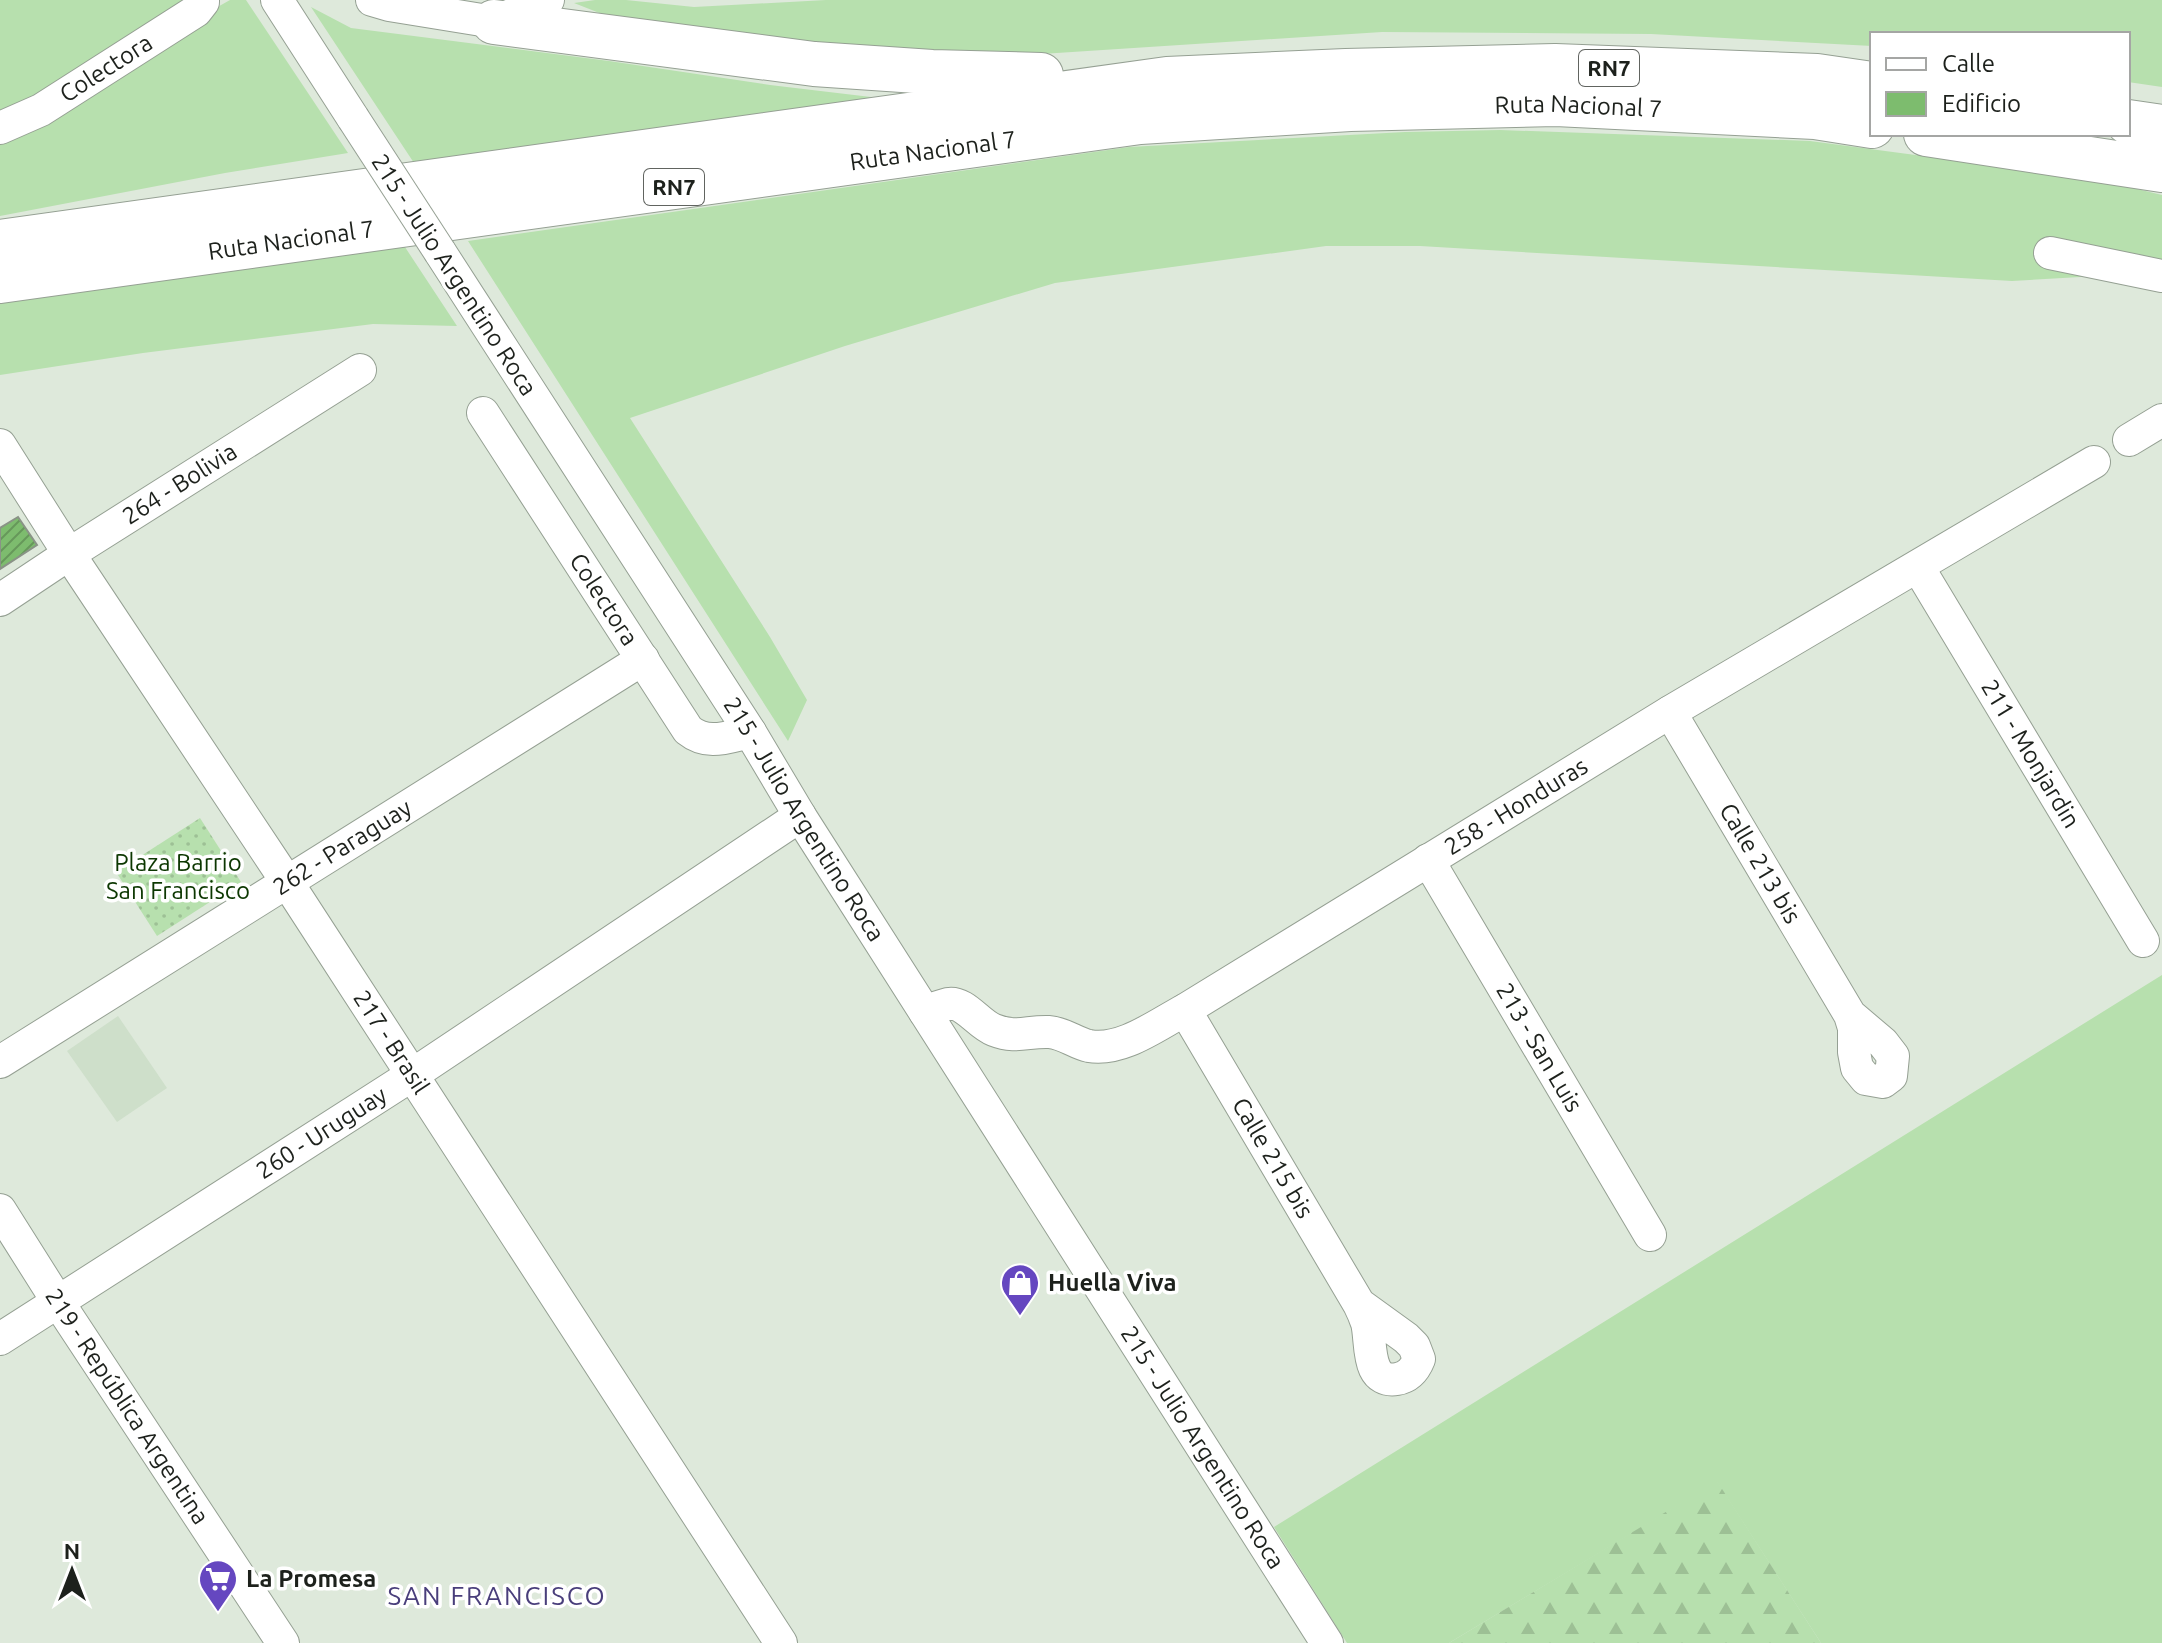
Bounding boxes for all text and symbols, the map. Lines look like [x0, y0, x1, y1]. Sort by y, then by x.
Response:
street label: Colectora [55, 29, 157, 107]
legend [1870, 32, 2130, 136]
road number: RN7 [1579, 50, 1639, 86]
text: Calle [1942, 50, 1995, 77]
street label: Ruta Nacional 7 [1494, 90, 1663, 122]
text: Edificio [1942, 90, 2021, 117]
street label: Ruta Nacional 7 [848, 125, 1018, 175]
street label: 215 - Julio Argentino Roca [366, 149, 543, 400]
road number: RN7 [644, 169, 704, 205]
street label: Ruta Nacional 7 [206, 215, 376, 265]
street label: 264 - Bolivia [117, 437, 242, 530]
street label: Colectora [564, 548, 644, 650]
street label: 211 - Monjardin [1976, 675, 2086, 833]
street label: 215 - Julio Argentino Roca [718, 692, 890, 946]
street label: 258 - Honduras [1440, 752, 1592, 860]
street label: 262 - Paraguay [268, 793, 416, 900]
street label: Calle 213 bis [1714, 798, 1806, 928]
park label: Plaza Barrio San Francisco [106, 849, 250, 904]
street label: 213 - San Luis [1491, 978, 1588, 1117]
street label: 217 - Brasil [348, 985, 435, 1099]
street label: 260 - Uruguay [251, 1081, 392, 1184]
street label: Calle 215 bis [1227, 1093, 1319, 1223]
shop icon: Huella Viva [999, 1262, 1041, 1317]
place label: Huella Viva [1048, 1269, 1176, 1296]
street label: 219 - República Argentina [40, 1284, 215, 1529]
street label: 215 - Julio Argentino Roca [1116, 1321, 1290, 1573]
north arrow [32, 1531, 112, 1611]
text: N [64, 1538, 80, 1563]
supermarket icon: La Promesa [197, 1558, 239, 1613]
place label: La Promesa [246, 1565, 376, 1592]
district label: SAN FRANCISCO [387, 1581, 607, 1610]

